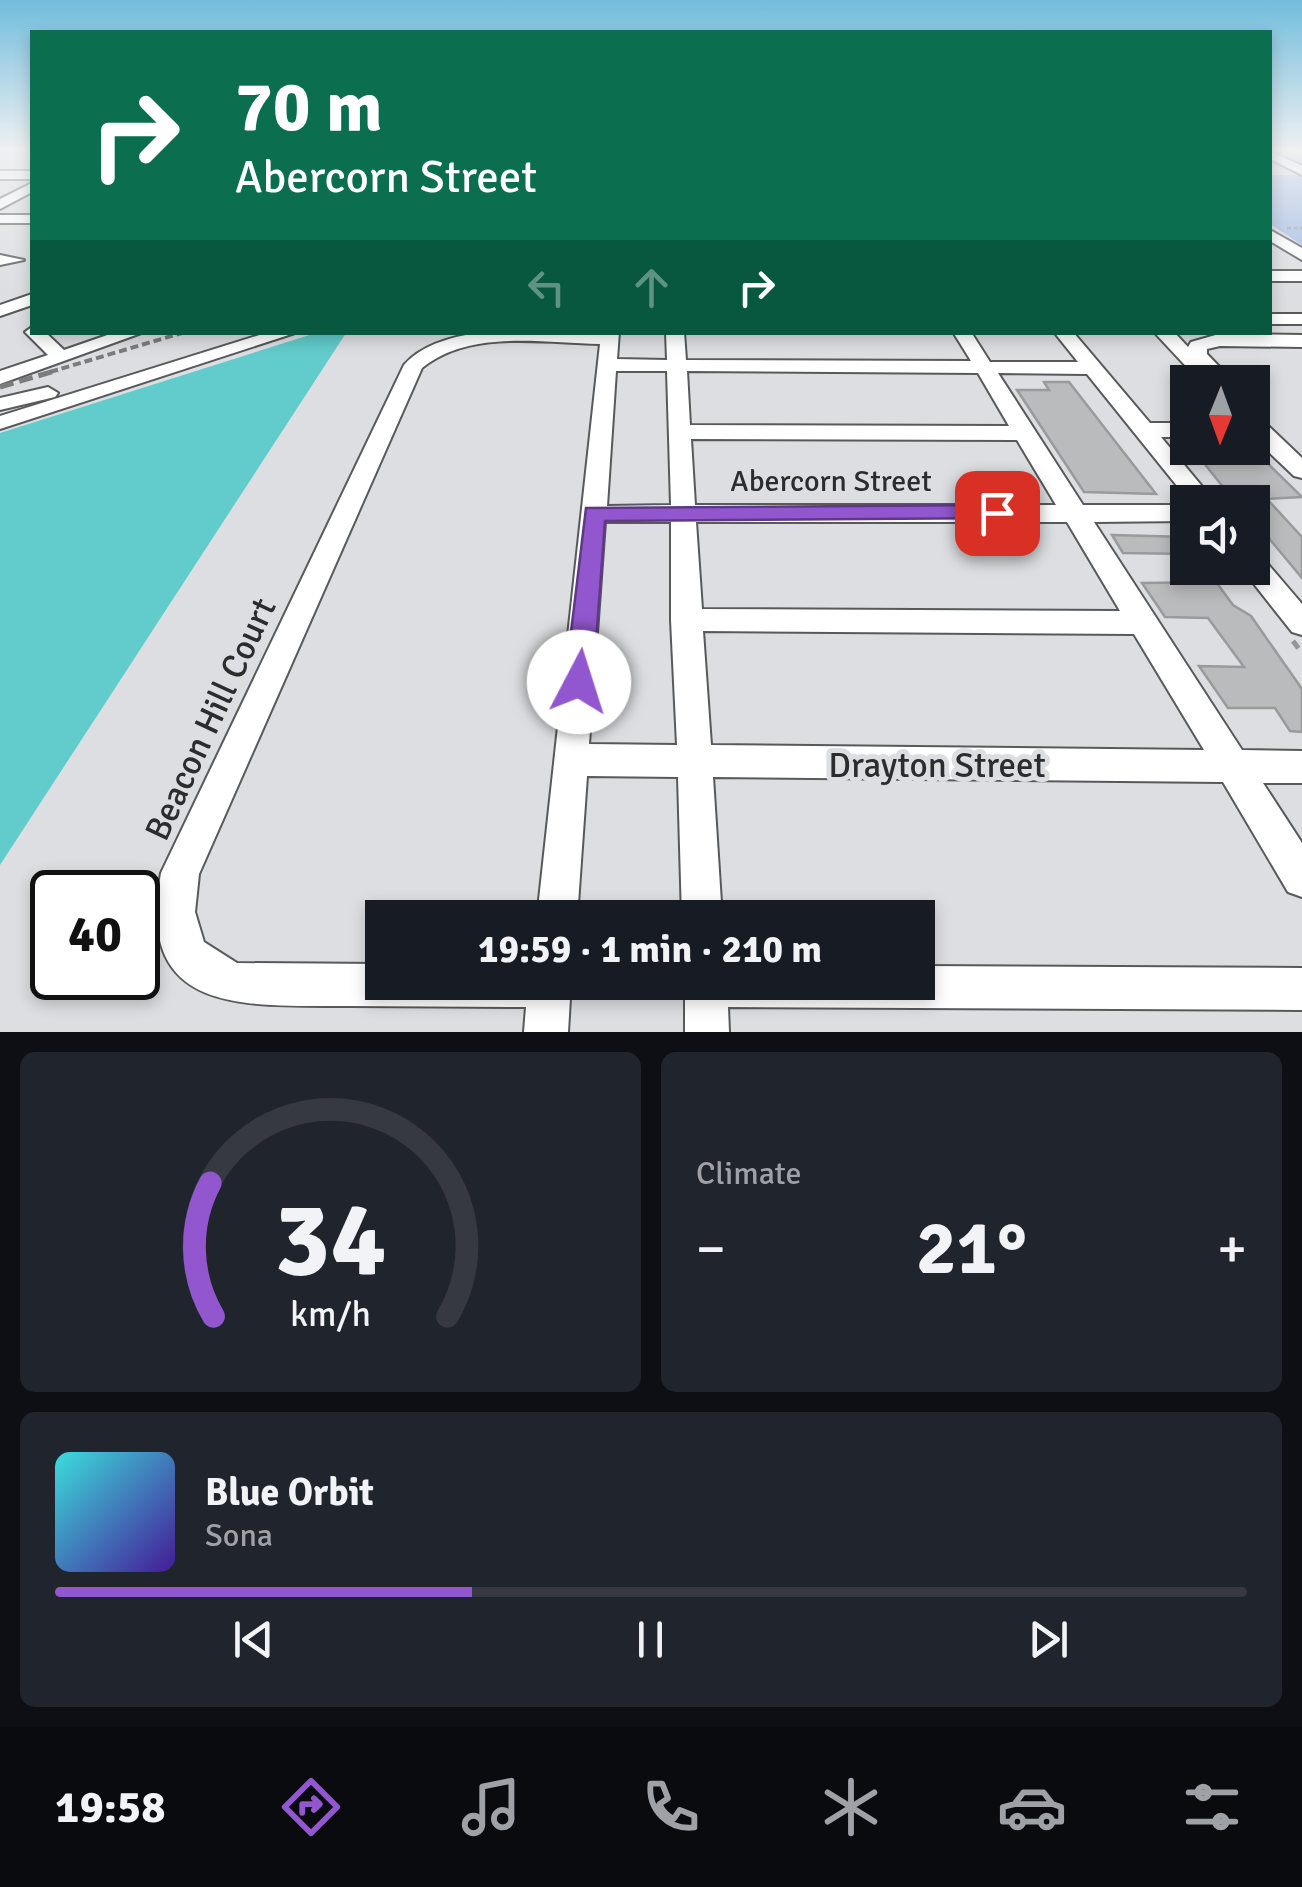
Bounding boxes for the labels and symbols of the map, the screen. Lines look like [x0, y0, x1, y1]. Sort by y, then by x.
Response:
north arrow [1170, 365, 1270, 465]
street label: Abercorn Street [730, 463, 932, 500]
pin [955, 471, 1040, 556]
street label: Beacon Hill Court [135, 591, 285, 847]
position arrow [527, 630, 631, 734]
street label: Drayton Street [828, 744, 1046, 787]
speed limit sign: 40 [30, 870, 160, 1000]

